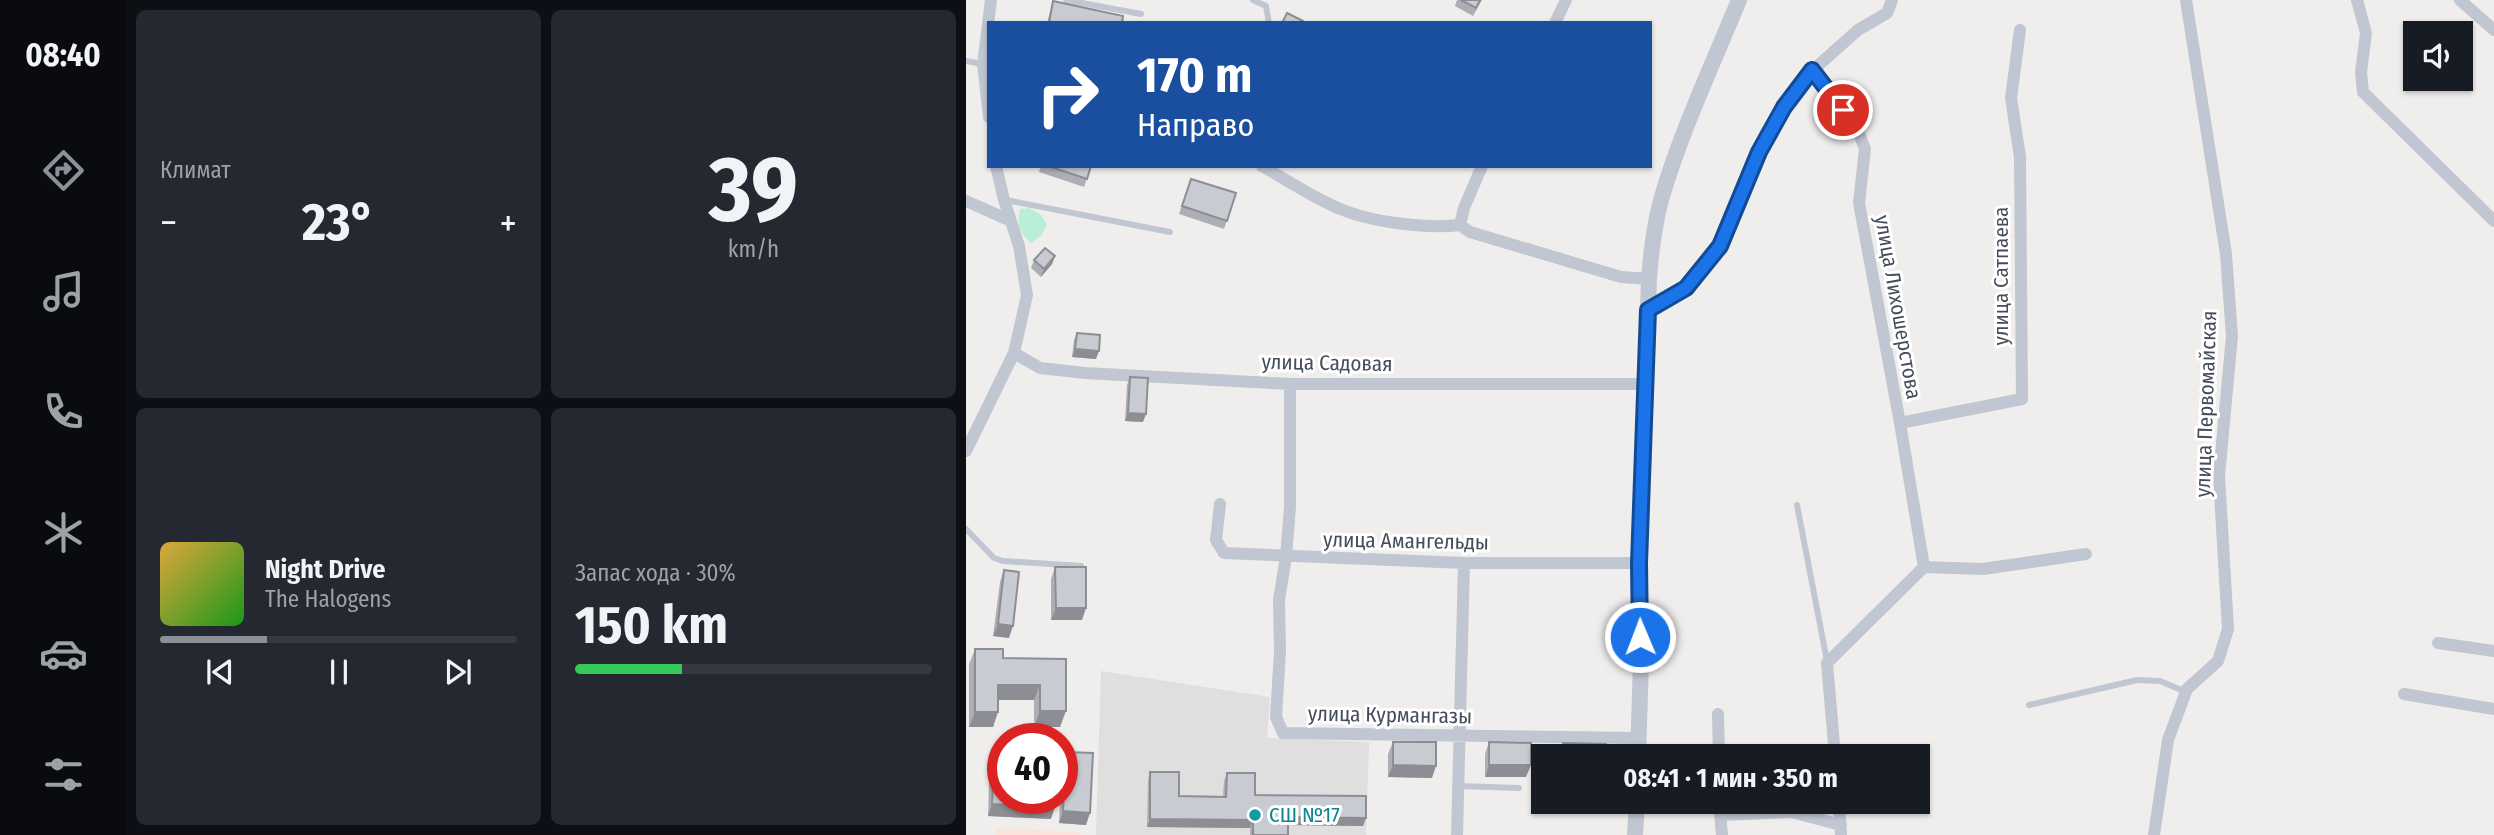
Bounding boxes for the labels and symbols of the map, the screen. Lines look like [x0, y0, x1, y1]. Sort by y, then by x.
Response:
pin [1813, 80, 1873, 140]
street label: улица Сатпаева [1988, 207, 2014, 345]
street label: улица Лихошерстова [1869, 213, 1927, 401]
street label: улица Первомайская [2190, 310, 2222, 498]
street label: улица Садовая [1261, 349, 1393, 377]
street label: улица Амангельды [1323, 527, 1489, 555]
position arrow [1603, 600, 1677, 674]
street label: улица Курмангазы [1308, 701, 1472, 729]
speed limit sign: 40 [987, 723, 1078, 814]
place label: СШ №17 [1269, 802, 1340, 828]
marker: СШ №17 [1247, 807, 1263, 823]

